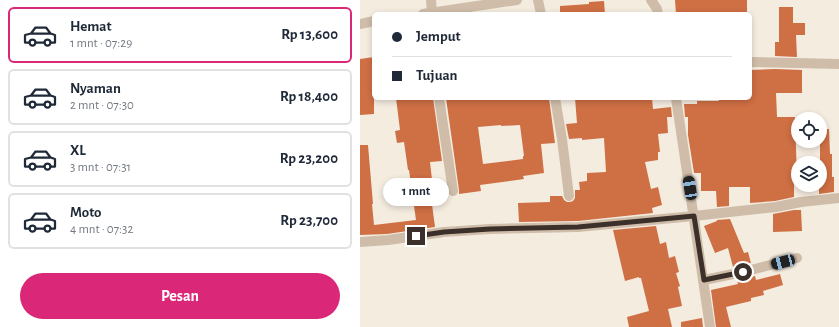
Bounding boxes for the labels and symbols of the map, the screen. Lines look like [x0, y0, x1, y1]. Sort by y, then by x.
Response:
car [682, 175, 698, 201]
callout: 1 mnt [383, 178, 449, 206]
route end [407, 227, 425, 245]
car [770, 253, 796, 271]
route start [734, 263, 752, 281]

